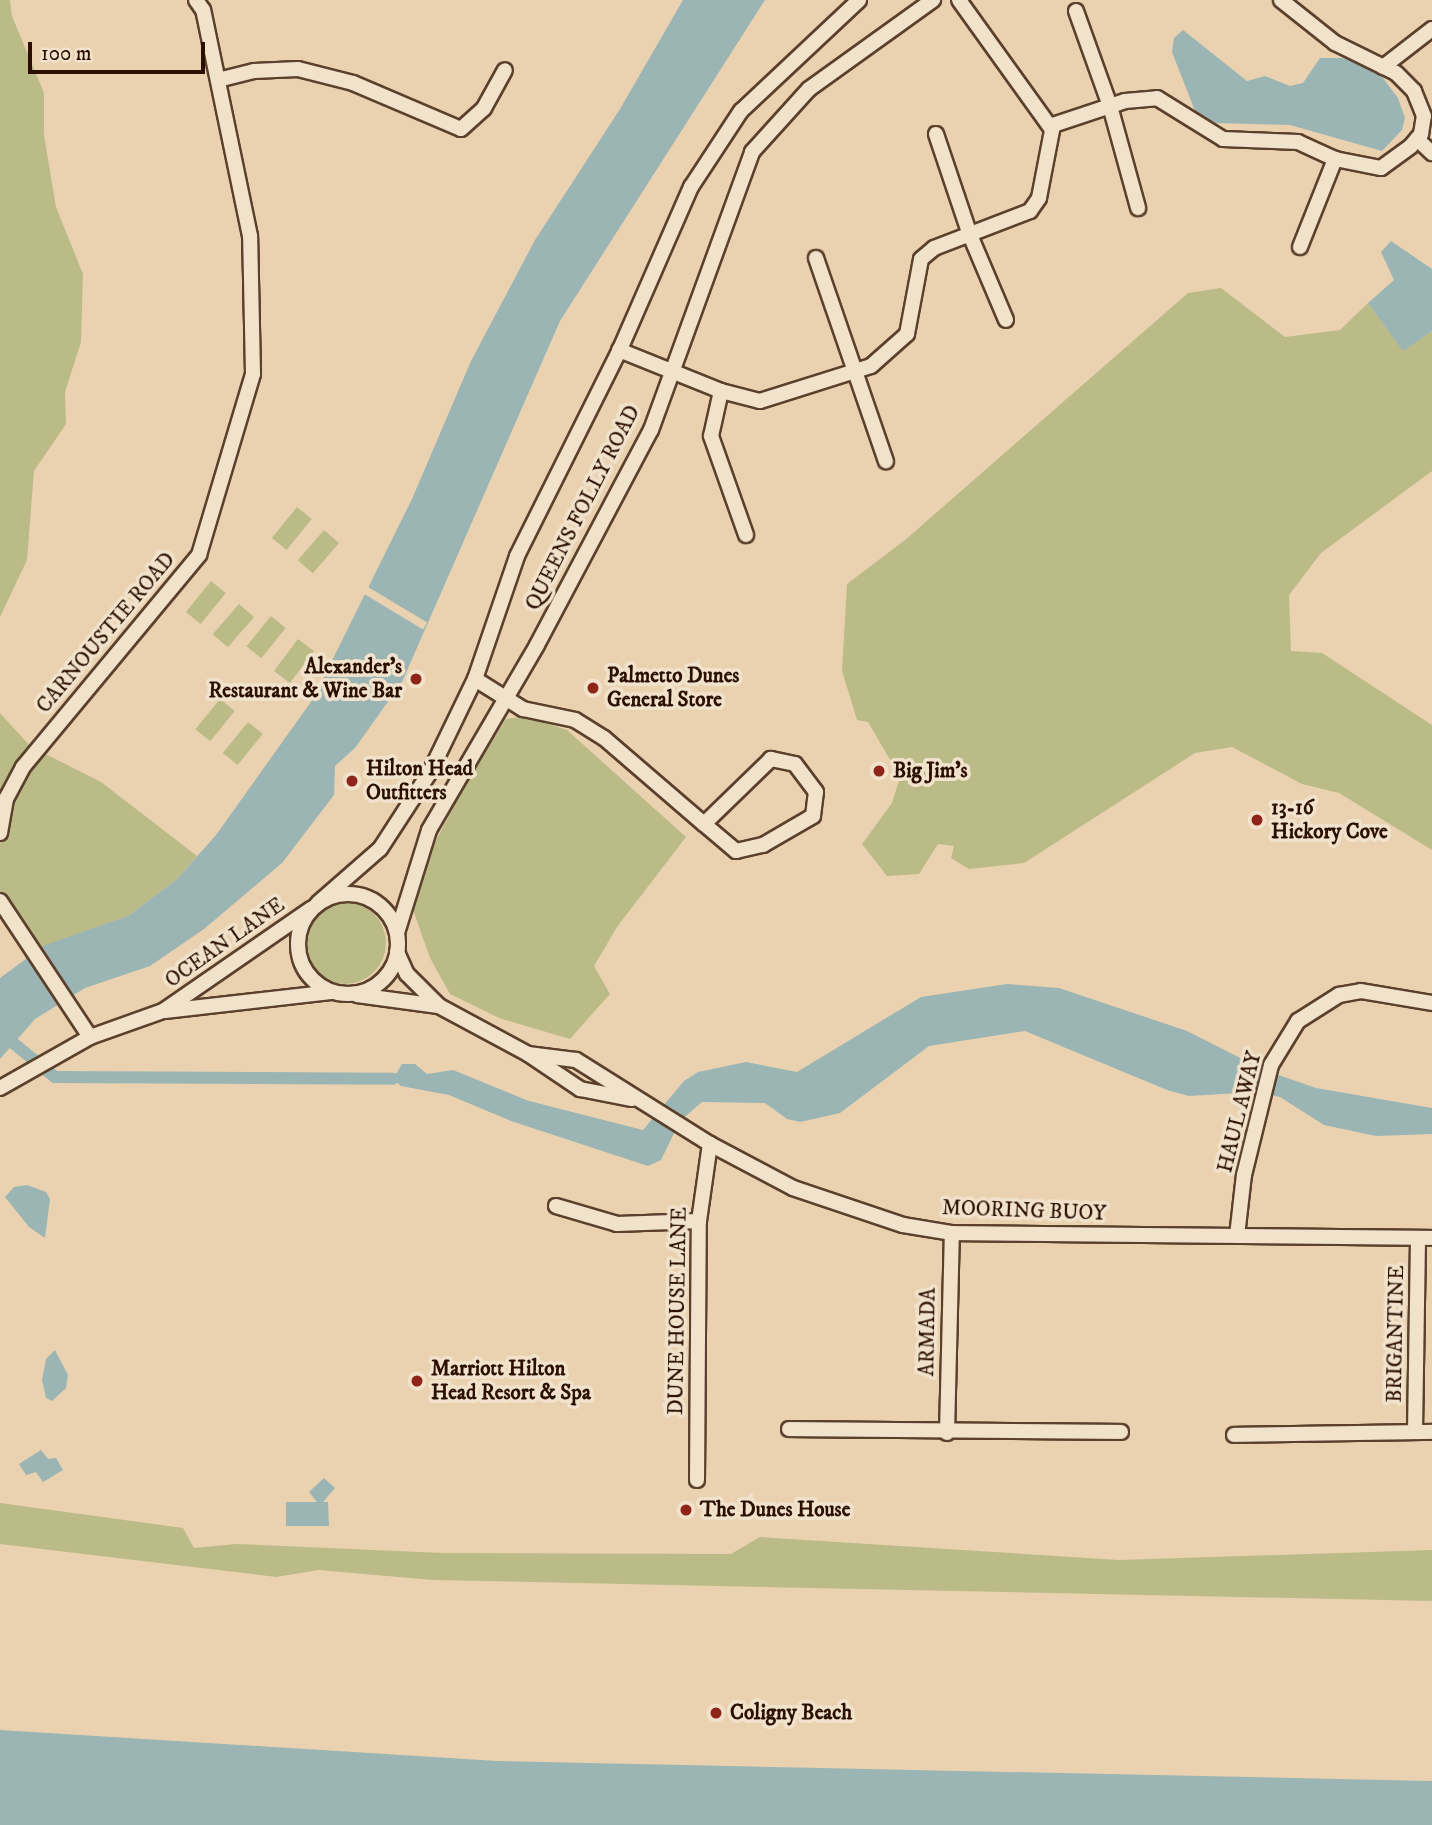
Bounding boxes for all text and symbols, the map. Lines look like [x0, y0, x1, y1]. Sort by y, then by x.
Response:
scale bar [32, 28, 208, 72]
text: 100 m [41, 41, 92, 67]
street label: QUEENS FOLLY ROAD [520, 401, 646, 615]
street label: CARNOUSTIE ROAD [31, 548, 181, 718]
place label: Alexander's Restaurant & Wine Bar [208, 654, 402, 704]
place label: Palmetto Dunes General Store [607, 663, 739, 713]
marker: Alexander's Restaurant & Wine Bar [408, 671, 424, 687]
marker: Palmetto Dunes General Store [585, 680, 601, 696]
place label: Hilton Head Outfitters [366, 756, 473, 806]
place label: Big Jim's [893, 758, 967, 784]
marker: Big Jim's [871, 763, 887, 779]
marker: Hilton Head Outfitters [344, 773, 360, 789]
place label: 13-16 Hickory Cove [1271, 795, 1388, 845]
marker: 13-16 Hickory Cove [1249, 812, 1265, 828]
street label: OCEAN LANE [161, 893, 289, 993]
street label: HAUL AWAY [1213, 1049, 1267, 1175]
street label: MOORING BUOY [942, 1196, 1106, 1226]
street label: DUNE HOUSE LANE [664, 1207, 692, 1415]
street label: BRIGANTINE [1382, 1265, 1410, 1403]
street label: ARMADA [915, 1287, 941, 1377]
place label: Marriott Hilton Head Resort & Spa [431, 1356, 591, 1406]
marker: Marriott Hilton Head Resort & Spa [409, 1373, 425, 1389]
place label: The Dunes House [700, 1497, 850, 1523]
marker: The Dunes House [678, 1502, 694, 1518]
place label: Coligny Beach [730, 1700, 852, 1726]
marker: Coligny Beach [708, 1705, 724, 1721]

